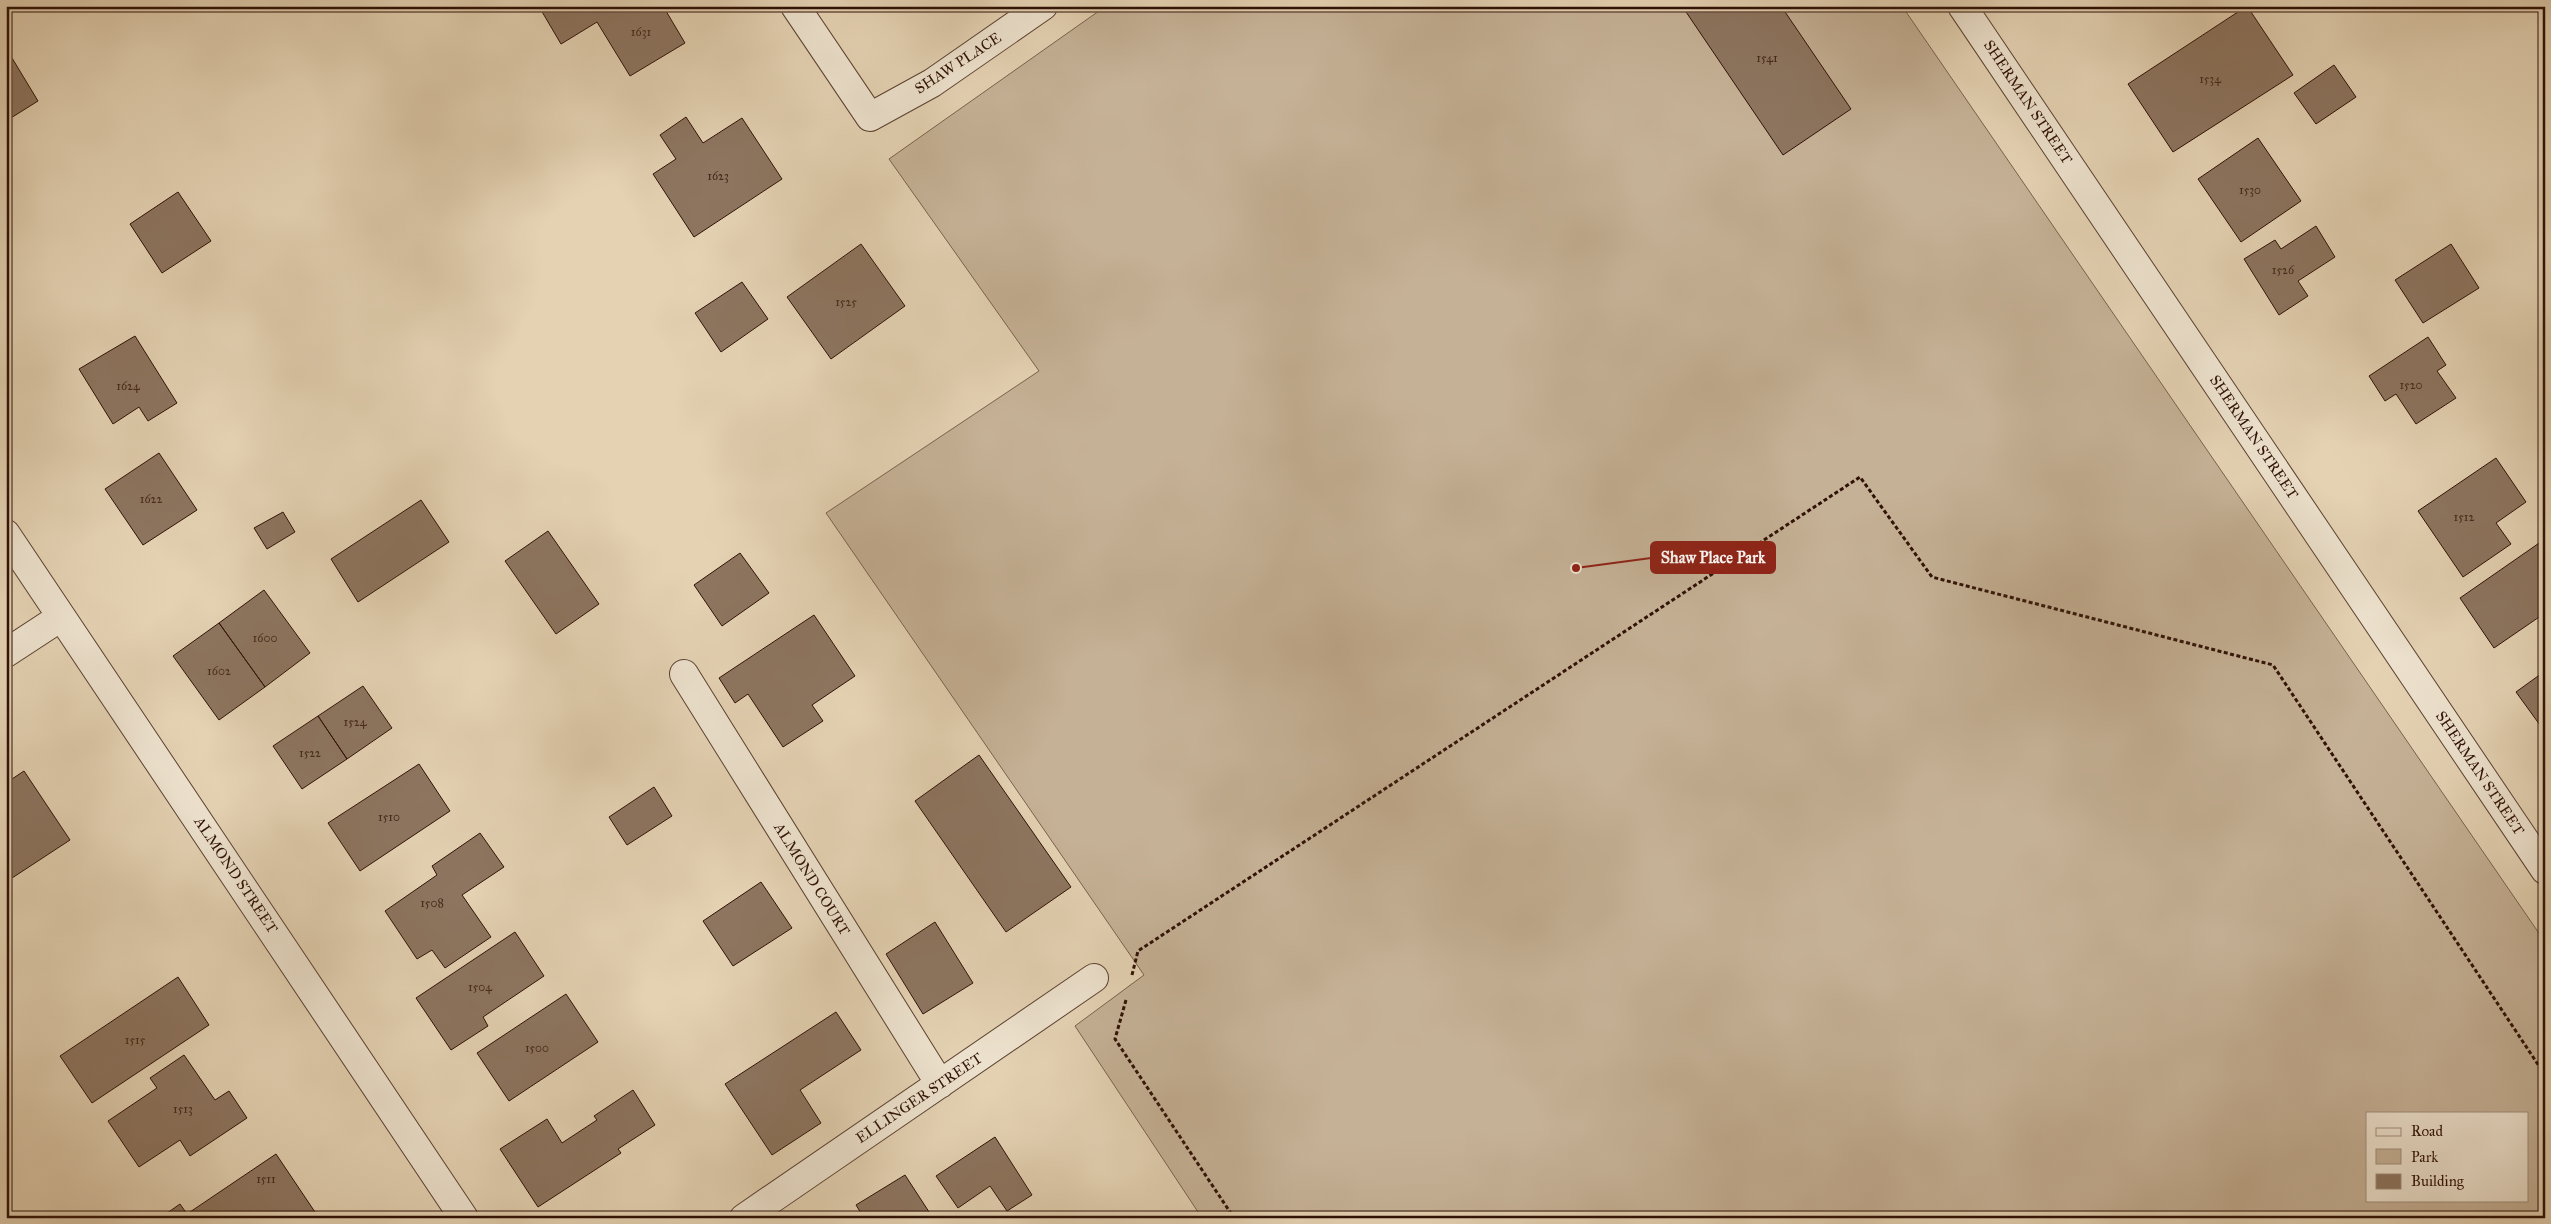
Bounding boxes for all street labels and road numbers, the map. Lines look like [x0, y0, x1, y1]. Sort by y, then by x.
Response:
street label: SHAW PLACE [911, 28, 1005, 98]
street label: SHERMAN STREET [1980, 37, 2076, 167]
street label: SHERMAN STREET [2206, 372, 2302, 502]
street label: SHERMAN STREET [2432, 708, 2528, 838]
street label: ALMOND STREET [190, 812, 282, 937]
street label: ALMOND COURT [770, 818, 854, 939]
street label: ELLINGER STREET [852, 1049, 986, 1147]

